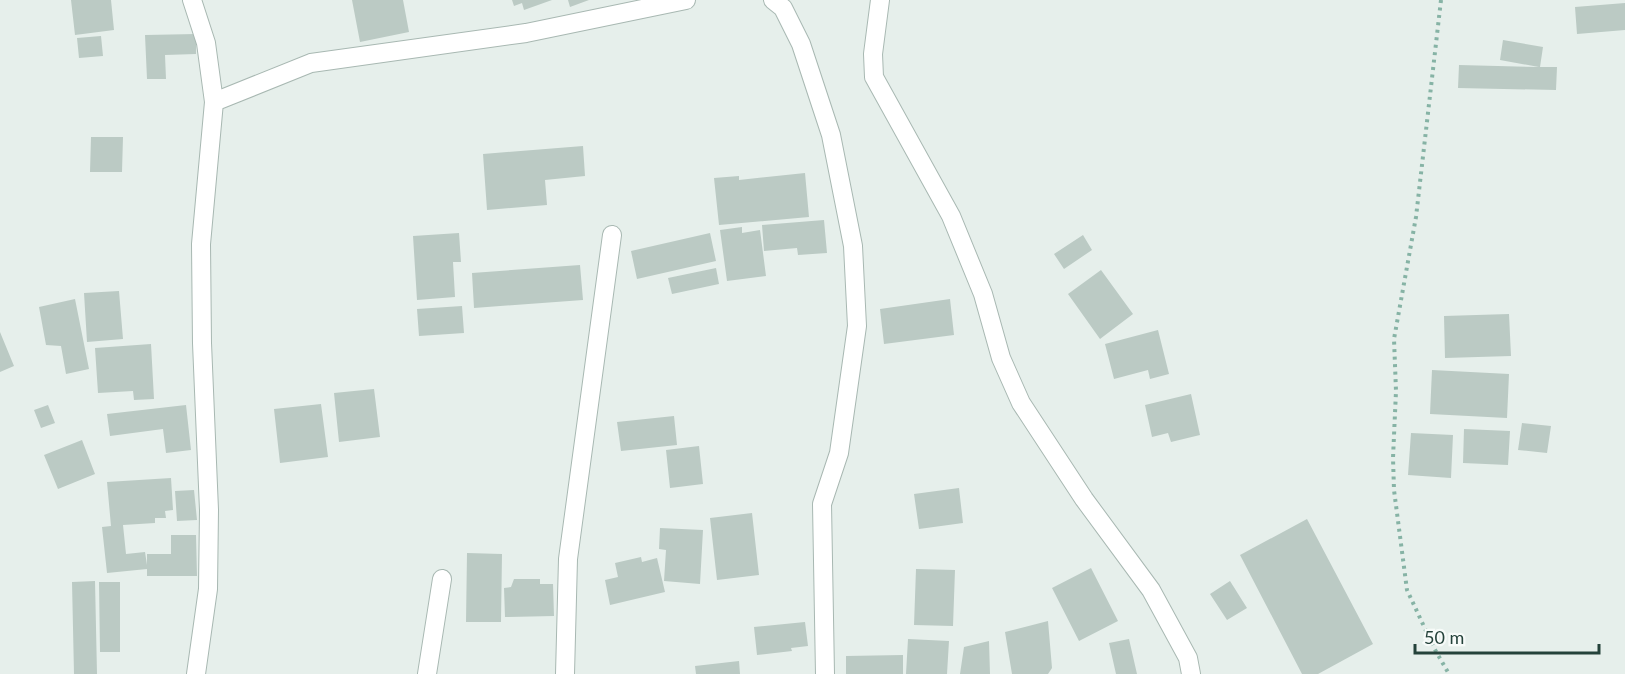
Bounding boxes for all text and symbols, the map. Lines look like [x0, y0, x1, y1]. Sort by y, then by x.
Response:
scale bar [1415, 617, 1600, 655]
text: 50 m [1424, 626, 1464, 648]

